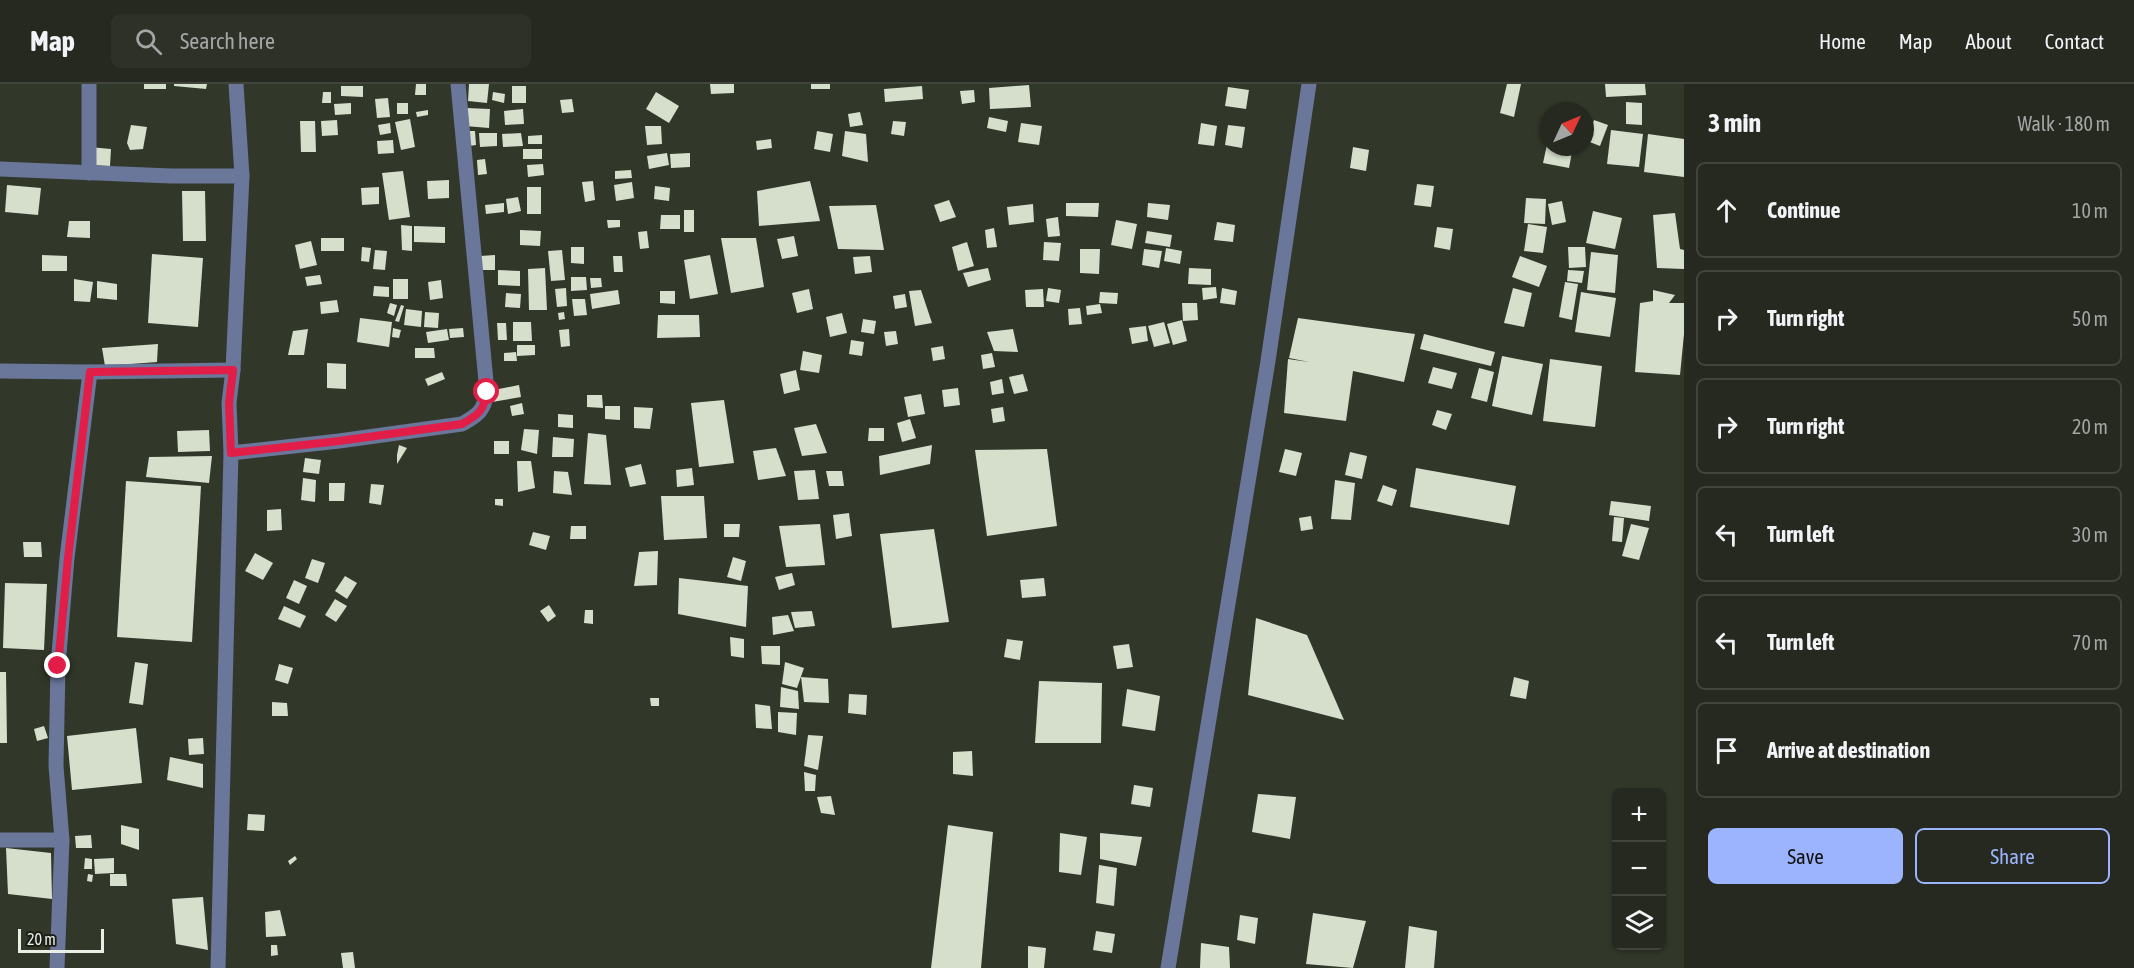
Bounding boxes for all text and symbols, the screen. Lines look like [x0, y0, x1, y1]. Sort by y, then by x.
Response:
search box [111, 14, 531, 68]
text: Map [30, 25, 75, 57]
icon: search [132, 25, 165, 58]
text: Search here [180, 28, 275, 54]
text: Home [1819, 29, 1866, 53]
text: Map [1899, 29, 1933, 53]
text: About [1966, 29, 2012, 53]
text: Contact [2045, 29, 2104, 53]
north arrow [1540, 102, 1594, 156]
text: 3 min [1708, 108, 1761, 138]
text: Walk · 180 m [2018, 112, 2110, 135]
icon: ahead [1710, 194, 1743, 227]
text: Continue [1767, 197, 1841, 223]
text: 10 m [2072, 199, 2108, 222]
icon: right [1710, 302, 1743, 335]
text: Turn right [1767, 305, 1844, 331]
text: 50 m [2072, 307, 2108, 330]
route start [473, 378, 499, 404]
icon: right [1710, 410, 1743, 443]
text: Turn right [1767, 413, 1844, 439]
text: 20 m [2072, 415, 2108, 438]
icon: left [1710, 518, 1743, 551]
text: Turn left [1767, 521, 1834, 547]
text: 30 m [2072, 523, 2108, 546]
icon: left [1710, 626, 1743, 659]
text: Turn left [1767, 629, 1834, 655]
text: 70 m [2072, 631, 2108, 654]
route end [44, 652, 70, 678]
icon: arrive [1710, 734, 1743, 767]
text: Arrive at destination [1767, 737, 1930, 763]
map controls [1612, 788, 1666, 950]
button: + [1612, 788, 1666, 842]
button: Save [1708, 828, 1903, 884]
button: Share [1915, 828, 2110, 884]
button: − [1612, 842, 1666, 896]
button: layers [1612, 896, 1666, 950]
scale bar [18, 926, 104, 954]
text: 20 m [27, 930, 56, 948]

